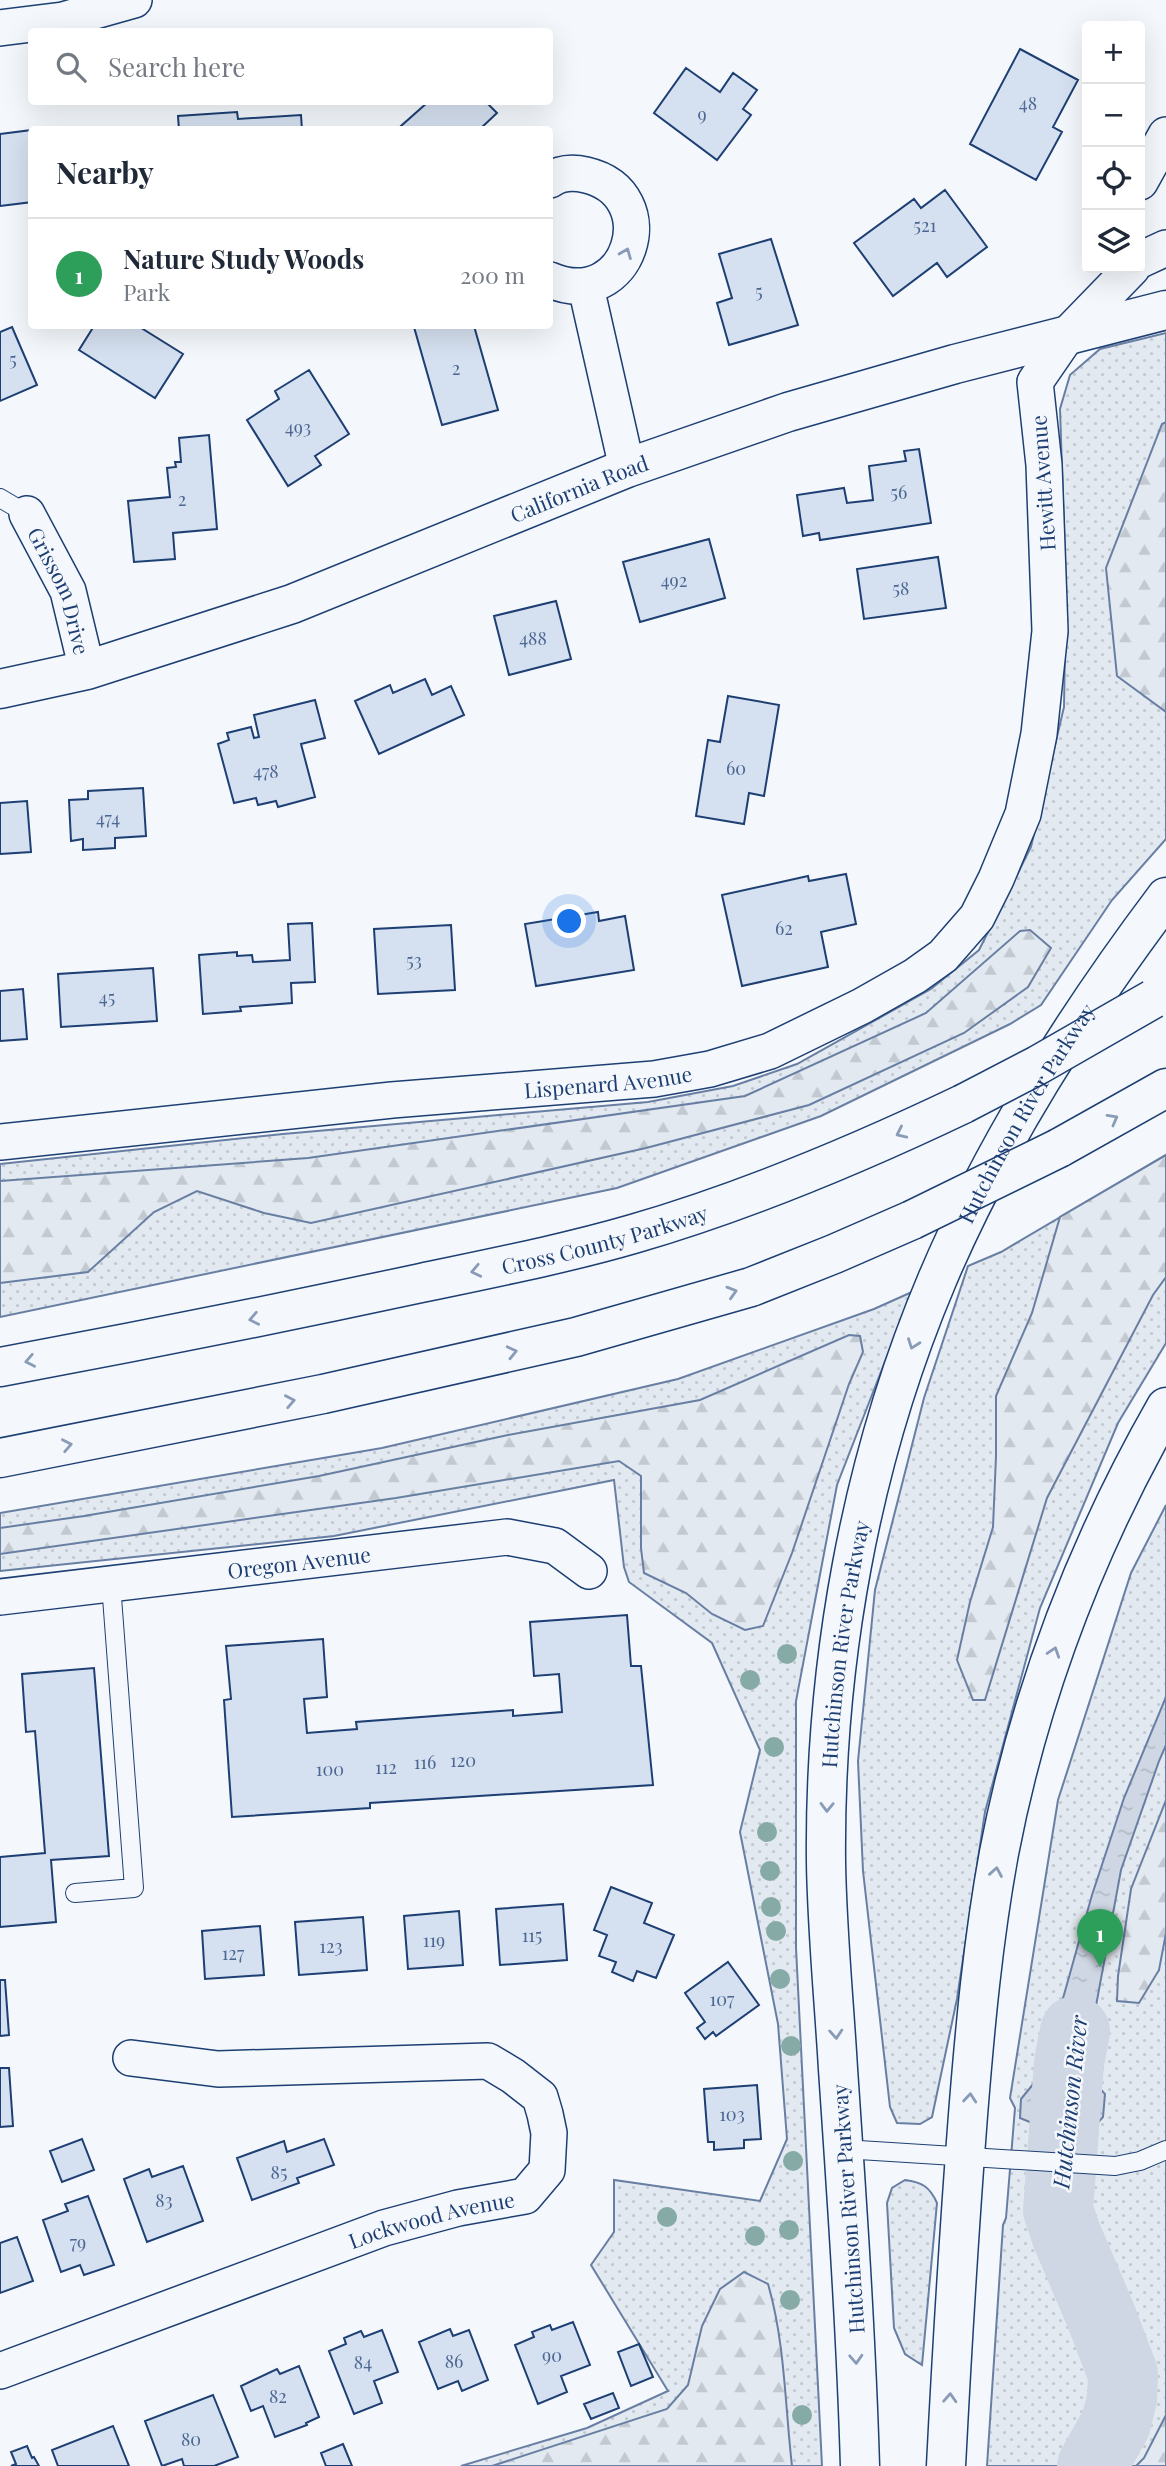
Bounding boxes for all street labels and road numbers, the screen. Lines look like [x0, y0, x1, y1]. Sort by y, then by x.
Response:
street label: Hewitt Avenue [1023, 414, 1061, 552]
street label: California Road [506, 448, 652, 528]
street label: Grissom Drive [22, 522, 97, 657]
street label: Hutchinson River Parkway [951, 997, 1101, 1227]
street label: Lispenard Avenue [523, 1058, 694, 1103]
street label: Cross County Parkway [499, 1197, 712, 1280]
street label: Hutchinson River Parkway [814, 1517, 875, 1769]
street label: Oregon Avenue [226, 1539, 372, 1584]
street label: Hutchinson River Parkway [824, 2083, 870, 2335]
street label: Lockwood Avenue [344, 2184, 517, 2254]

